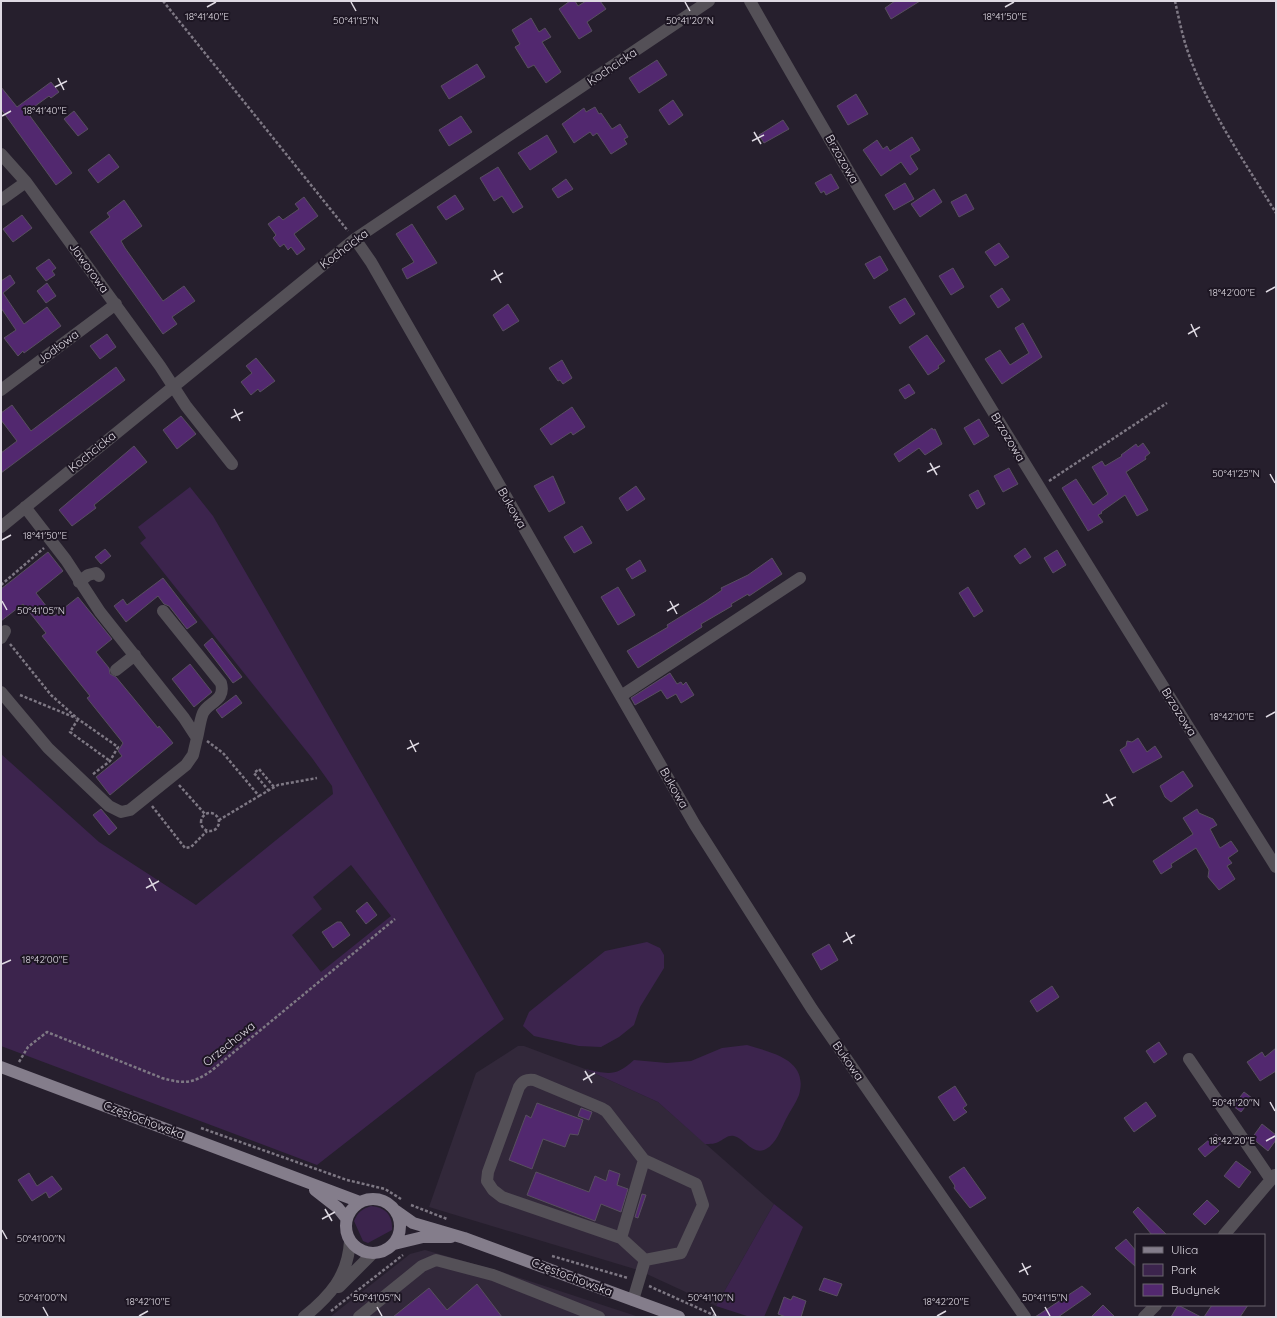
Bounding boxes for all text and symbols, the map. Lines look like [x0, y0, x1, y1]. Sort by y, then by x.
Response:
text: 18°41'40"E [185, 10, 229, 23]
text: 18°41'50"E [983, 10, 1027, 23]
text: 50°41'15"N [333, 14, 379, 27]
text: 50°41'20"N [666, 14, 714, 27]
street label: Kochcicka [584, 44, 639, 89]
text: 18°41'40"E [23, 104, 67, 117]
street label: Brzozowa [822, 131, 863, 186]
street label: Kochcicka [317, 226, 371, 272]
street label: Jaworowa [66, 240, 113, 296]
text: 18°42'00"E [1209, 286, 1256, 299]
street label: Jodłowa [34, 326, 81, 367]
street label: Brzozowa [988, 410, 1029, 464]
street label: Kochcicka [65, 428, 118, 475]
text: 50°41'25"N [1212, 467, 1260, 480]
street label: Bukowa [495, 485, 530, 531]
text: 18°41'50"E [23, 529, 67, 542]
text: 50°41'05"N [17, 604, 65, 617]
street label: Brzozowa [1159, 685, 1200, 739]
text: 18°42'10"E [1210, 710, 1254, 723]
street label: Bukowa [657, 765, 692, 811]
text: 18°42'00"E [22, 953, 69, 966]
street label: Orzechowa [200, 1018, 258, 1069]
street label: Bukowa [830, 1038, 867, 1083]
text: 50°41'20"N [1212, 1096, 1260, 1109]
street label: Częstochowska [102, 1097, 187, 1142]
text: 18°42'20"E [1209, 1134, 1255, 1147]
text: 50°41'00"N [17, 1232, 65, 1245]
legend [1135, 1234, 1265, 1306]
text: Ulica [1171, 1242, 1198, 1257]
street label: Częstochowska [530, 1254, 615, 1299]
text: Park [1171, 1262, 1196, 1277]
text: Budynek [1171, 1282, 1220, 1297]
text: 50°41'00"N [19, 1291, 67, 1304]
text: 50°41'05"N [353, 1291, 401, 1304]
text: 50°41'10"N [688, 1291, 734, 1304]
text: 50°41'15"N [1022, 1291, 1068, 1304]
text: 18°42'10"E [126, 1295, 170, 1308]
text: 18°42'20"E [923, 1295, 969, 1308]

